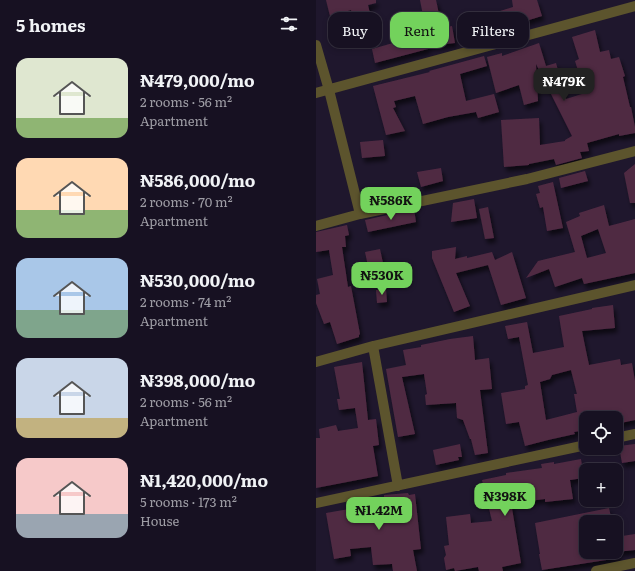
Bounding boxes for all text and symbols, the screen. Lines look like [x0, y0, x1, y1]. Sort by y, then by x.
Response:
text: 5 homes [16, 12, 86, 37]
chip: Buy [328, 12, 382, 48]
chip: Rent [390, 12, 449, 48]
chip: Filters [457, 12, 529, 48]
icon: filters [278, 13, 300, 35]
text: ₦479,000/mo [140, 67, 255, 92]
pin: ₦479K [536, 68, 592, 102]
text: ₦479K [543, 71, 586, 90]
icon: home [48, 74, 96, 122]
text: 2 rooms · 56 m² [140, 92, 232, 111]
text: Apartment [140, 111, 208, 130]
text: ₦586,000/mo [140, 167, 255, 192]
icon: home [48, 174, 96, 222]
pin: ₦586K [363, 187, 419, 221]
text: ₦586K [369, 190, 413, 209]
text: 2 rooms · 70 m² [140, 192, 233, 211]
text: Apartment [140, 211, 208, 230]
pin: ₦530K [354, 262, 410, 296]
text: ₦530K [360, 265, 404, 284]
text: ₦530,000/mo [140, 267, 255, 292]
icon: home [48, 274, 96, 322]
text: 2 rooms · 74 m² [140, 292, 231, 311]
text: Apartment [140, 311, 208, 330]
text: ₦398,000/mo [140, 367, 255, 392]
icon: home [48, 374, 96, 422]
text: 2 rooms · 56 m² [140, 392, 232, 411]
text: Apartment [140, 411, 208, 430]
map controls [579, 411, 623, 559]
button: locate [579, 411, 623, 455]
button: + [579, 463, 623, 507]
text: ₦1,420,000/mo [140, 467, 268, 492]
icon: home [48, 474, 96, 522]
pin: ₦398K [477, 483, 533, 517]
text: ₦398K [483, 486, 527, 505]
text: 5 rooms · 173 m² [140, 492, 237, 511]
pin: ₦1.42M [346, 497, 412, 531]
text: ₦1.42M [355, 500, 403, 519]
text: House [140, 511, 179, 530]
button: − [579, 515, 623, 559]

